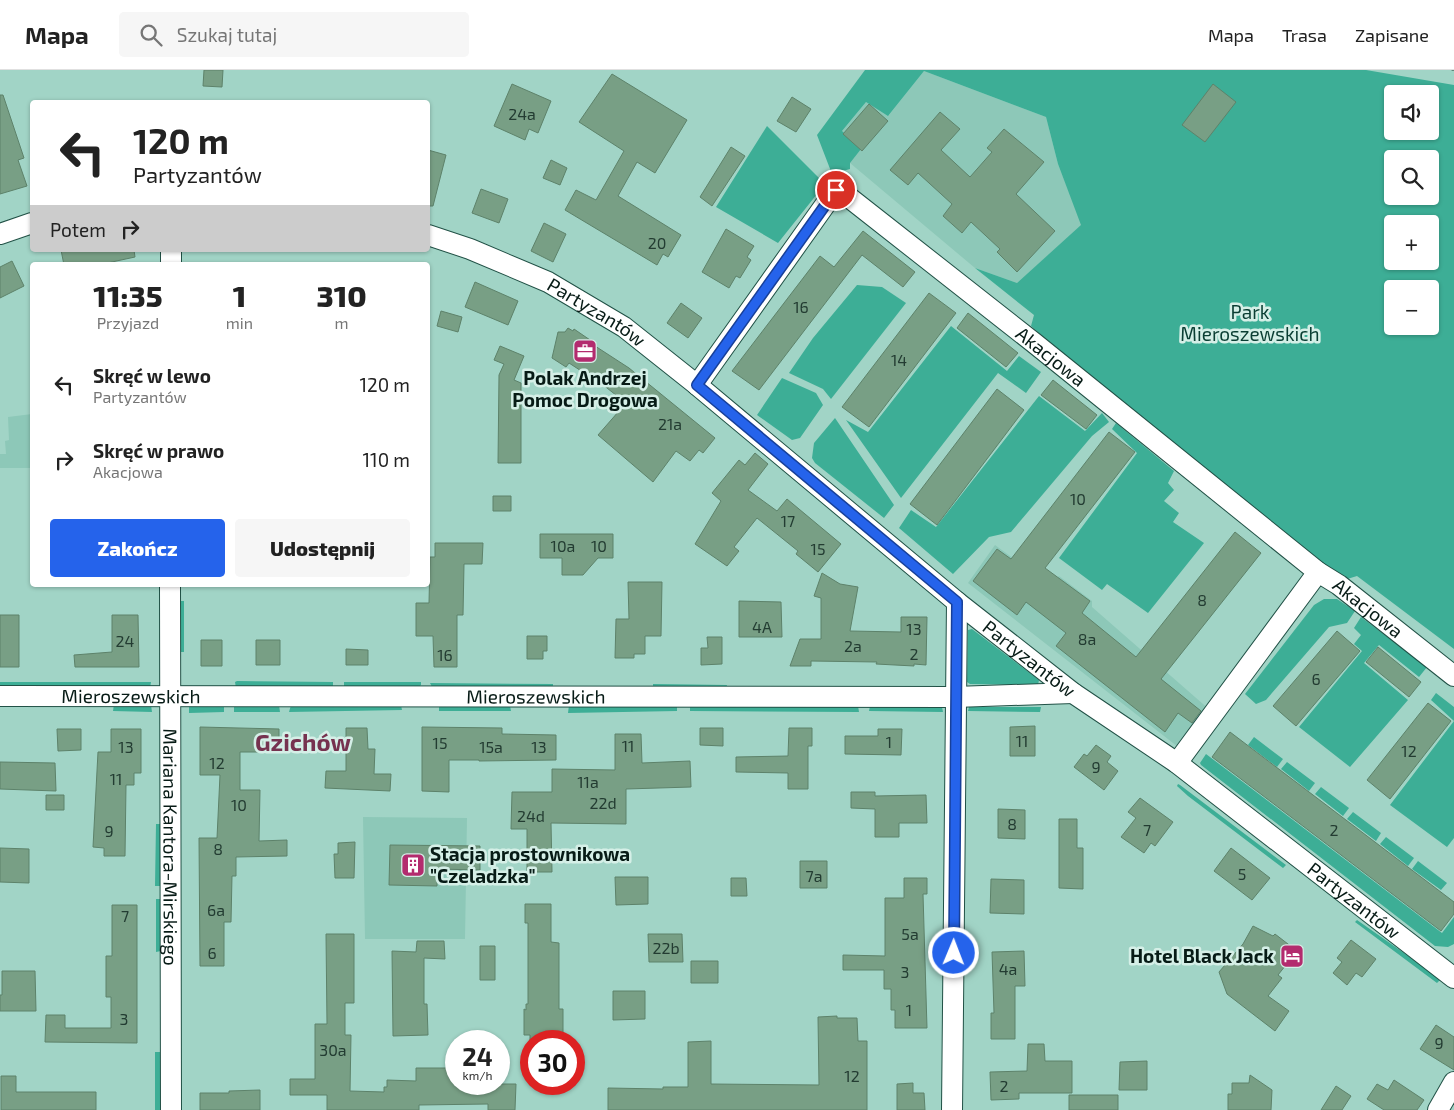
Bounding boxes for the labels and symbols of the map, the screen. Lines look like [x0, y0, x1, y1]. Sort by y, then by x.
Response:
house number: 24a [508, 104, 536, 123]
pin [815, 169, 857, 211]
house number: 20 [648, 233, 666, 252]
street label: Partyzantów [544, 272, 651, 351]
house number: 16 [793, 297, 809, 316]
park label: Park Mieroszewskich [1180, 300, 1320, 345]
street label: Akacjowa [1012, 321, 1091, 391]
office icon: Polak Andrzej Pomoc Drogowa [572, 338, 598, 364]
house number: 14 [891, 350, 907, 369]
place label: Polak Andrzej Pomoc Drogowa [512, 366, 658, 411]
house number: 21a [658, 414, 682, 433]
house number: 10 [1070, 489, 1086, 508]
house number: 17 [781, 511, 795, 530]
house number: 10a [551, 536, 575, 555]
house number: 10 [591, 536, 607, 555]
house number: 15 [811, 539, 825, 558]
street label: Akacjowa [1329, 573, 1408, 642]
house number: 8 [1197, 590, 1207, 609]
street label: Partyzantów [979, 615, 1081, 702]
house number: 4A [752, 617, 772, 636]
house number: 13 [906, 619, 922, 638]
house number: 8a [1078, 629, 1096, 648]
house number: 24 [116, 631, 135, 650]
house number: 2a [844, 636, 862, 655]
house number: 2 [910, 644, 919, 663]
house number: 16 [437, 645, 453, 664]
house number: 6 [1311, 669, 1321, 688]
street label: Mieroszewskich [61, 684, 201, 707]
street label: Mieroszewskich [466, 684, 606, 708]
district label: Gzichów [255, 727, 352, 756]
street label: Mariana Kantora-Mirskiego [159, 728, 183, 966]
house number: 11 [1016, 731, 1028, 750]
house number: 1 [886, 732, 892, 751]
house number: 15 [433, 733, 447, 752]
house number: 11 [622, 736, 634, 755]
house number: 13 [118, 737, 134, 756]
house number: 15a [479, 737, 503, 756]
house number: 13 [531, 737, 547, 756]
house number: 12 [1401, 741, 1417, 760]
house number: 12 [209, 753, 225, 772]
house number: 9 [1091, 757, 1101, 776]
house number: 11 [110, 769, 122, 788]
house number: 11a [577, 772, 599, 791]
house number: 22d [589, 793, 617, 812]
house number: 10 [231, 795, 247, 814]
house number: 24d [517, 806, 545, 825]
house number: 8 [1007, 814, 1017, 833]
house number: 7 [1143, 820, 1151, 839]
house number: 2 [1330, 820, 1339, 839]
house number: 9 [104, 821, 114, 840]
house number: 8 [213, 839, 223, 858]
place label: Stacja prostownikowa "Czeladzka" [430, 842, 630, 887]
building icon: Stacja prostownikowa "Czeladzka" [400, 852, 426, 878]
street label: Partyzantów [1303, 857, 1406, 943]
house number: 5 [1238, 864, 1246, 883]
house number: 7a [806, 866, 822, 885]
house number: 6a [207, 900, 225, 919]
house number: 7 [121, 906, 129, 925]
house number: 5a [901, 924, 919, 943]
position arrow [927, 926, 979, 978]
house number: 22b [652, 938, 680, 957]
house number: 6 [207, 943, 217, 962]
hotel icon: Hotel Black Jack [1279, 943, 1305, 969]
place label: Hotel Black Jack [1130, 944, 1274, 967]
house number: 4a [999, 959, 1017, 978]
house number: 3 [901, 962, 909, 981]
house number: 1 [906, 1000, 912, 1019]
house number: 3 [120, 1009, 128, 1028]
speed limit sign: 30 [520, 1030, 585, 1095]
house number: 9 [1434, 1033, 1444, 1052]
house number: 30a [319, 1040, 347, 1059]
house number: 12 [844, 1066, 860, 1085]
house number: 2 [1000, 1076, 1009, 1095]

